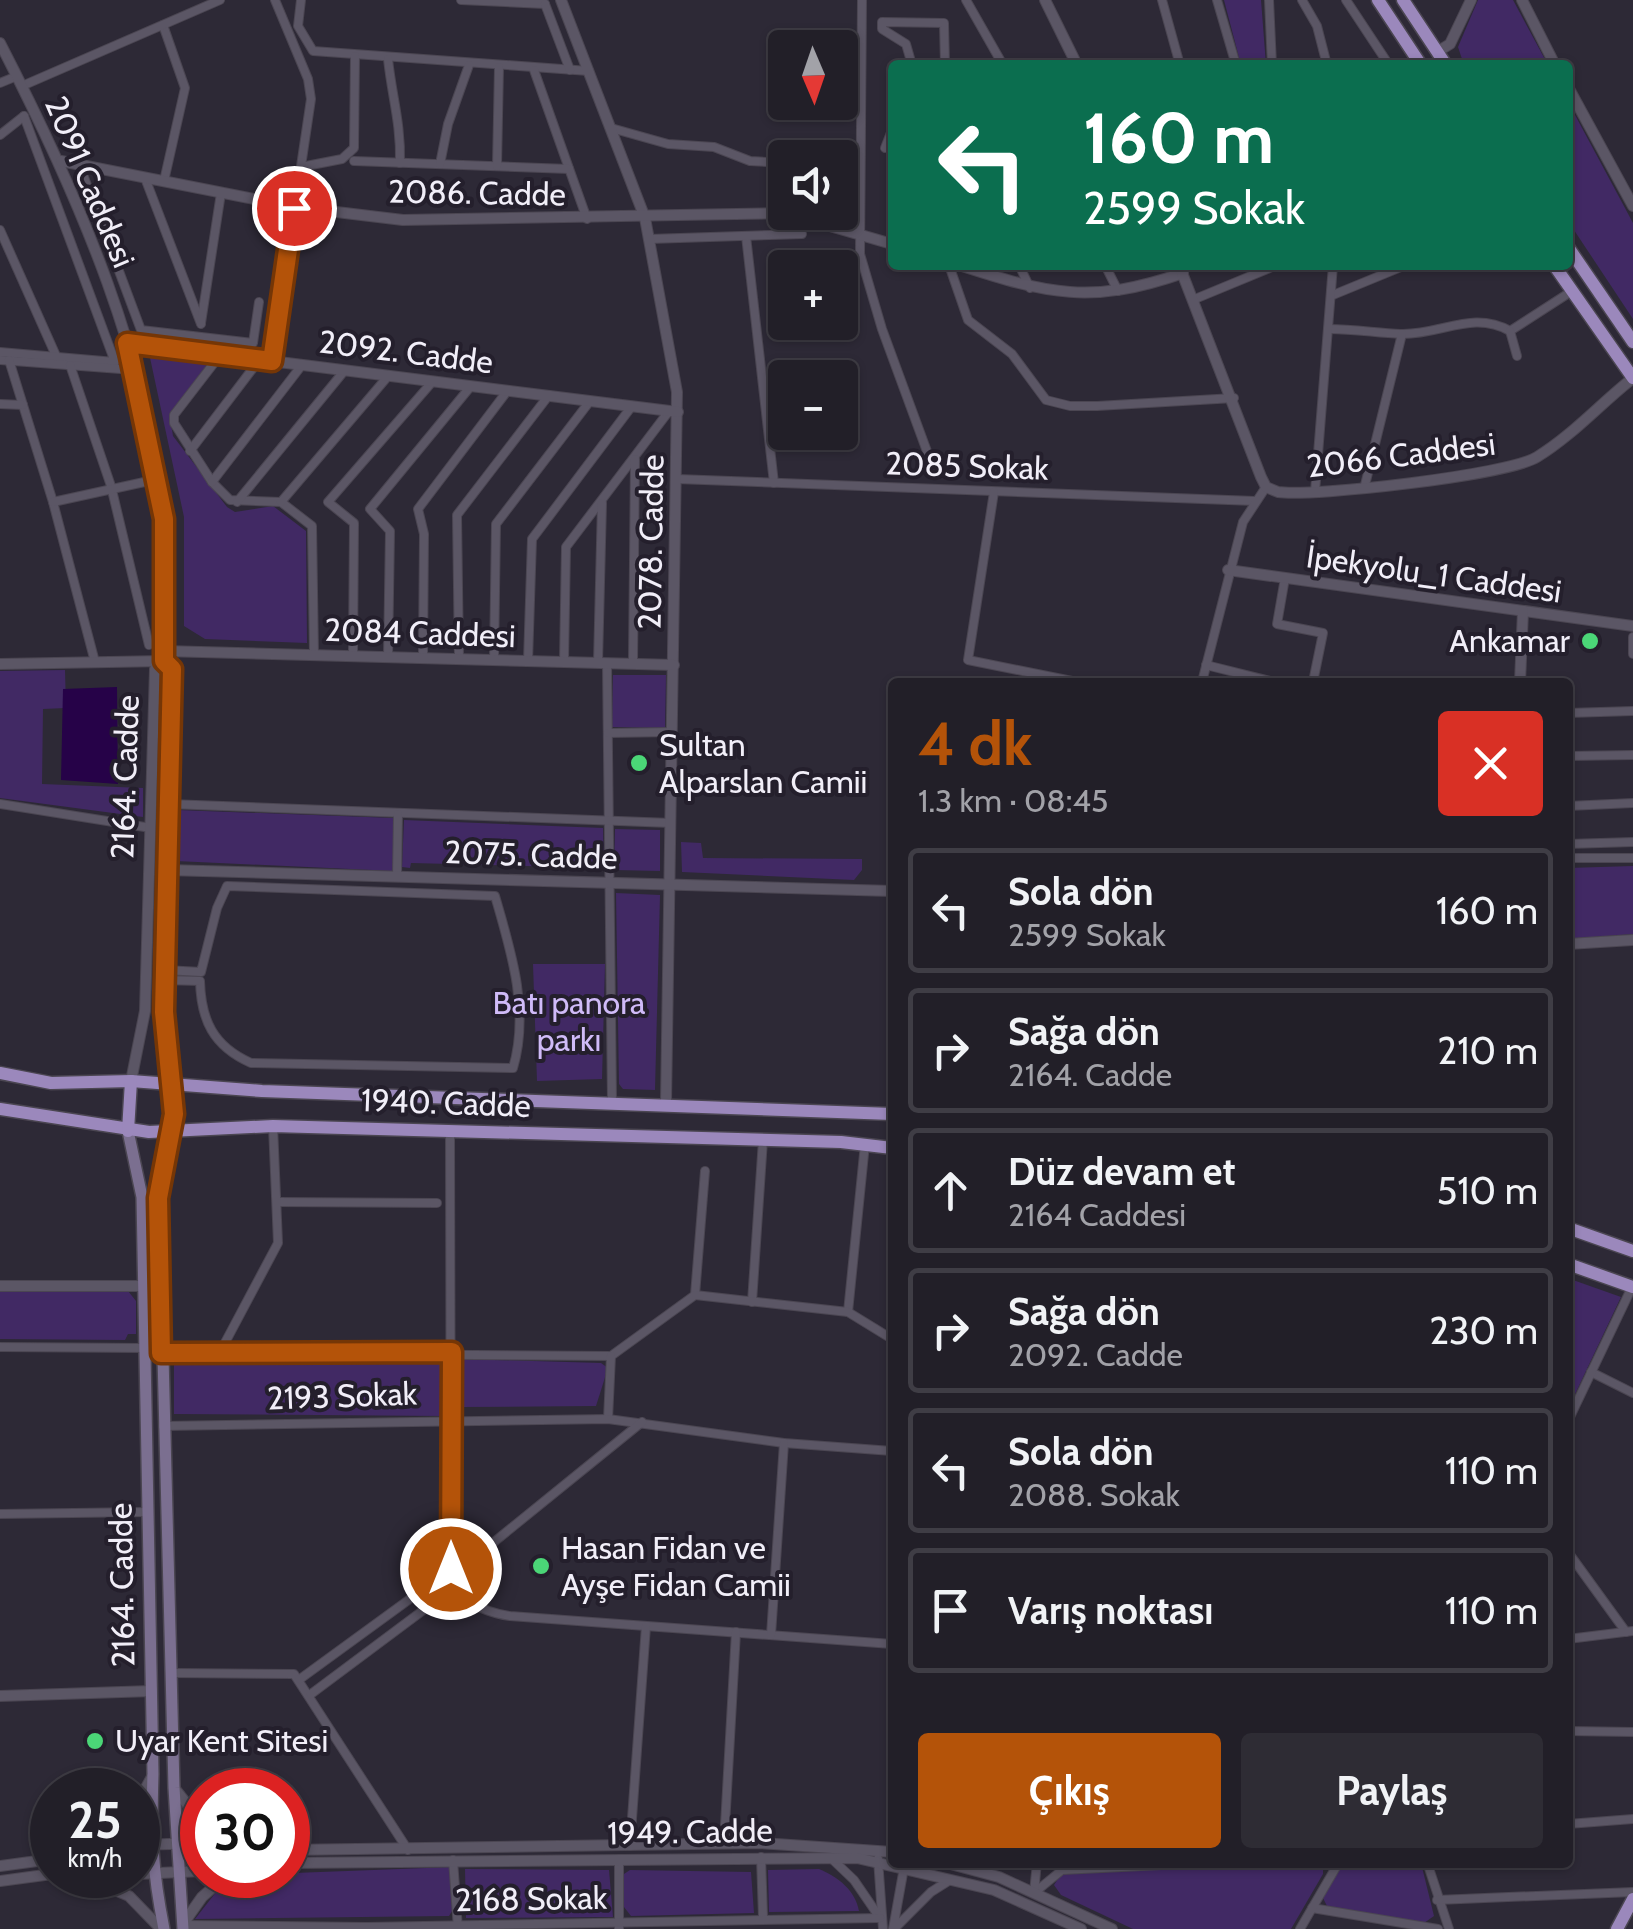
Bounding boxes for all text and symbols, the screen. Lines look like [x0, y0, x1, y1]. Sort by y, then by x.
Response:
north arrow [768, 30, 858, 120]
map controls [768, 30, 858, 450]
street label: 2091 Caddesi [37, 90, 144, 273]
text: 160 m [1083, 95, 1274, 181]
icon: left [918, 100, 1048, 230]
button: sound [768, 140, 858, 230]
pin [252, 166, 337, 251]
street label: 2086. Cadde [388, 171, 566, 214]
icon: arrive [267, 181, 322, 236]
text: 2599 Sokak [1083, 181, 1305, 235]
button: + [768, 250, 858, 340]
street label: 2092. Cadde [317, 321, 495, 382]
button: − [768, 360, 858, 450]
street label: 2066 Caddesi [1304, 424, 1497, 485]
street label: 2085 Sokak [885, 443, 1050, 488]
street label: 2078. Cadde [629, 454, 672, 630]
street label: İpekyolu_1 Caddesi [1304, 536, 1564, 611]
street label: 2084 Caddesi [324, 610, 516, 655]
place label: Ankamar [1449, 621, 1571, 660]
marker: Ankamar [1579, 630, 1601, 652]
street label: 2164. Cadde [102, 694, 147, 860]
text: 4 dk [918, 707, 1032, 780]
button: close [1438, 711, 1543, 816]
place label: Sultan Alparslan Camii [659, 725, 867, 801]
marker: Sultan Alparslan Camii [628, 752, 650, 774]
text: 1.3 km · 08:45 [918, 781, 1108, 820]
street label: 2075. Cadde [444, 832, 618, 877]
text: Sola dön [1008, 868, 1154, 915]
icon: left [923, 883, 978, 938]
text: 160 m [1436, 887, 1538, 934]
text: 2599 Sokak [1008, 915, 1166, 954]
park label: Batı panora parkı [493, 983, 646, 1059]
text: Sağa dön [1008, 1008, 1160, 1055]
icon: right [923, 1023, 978, 1078]
text: 210 m [1437, 1027, 1538, 1074]
text: 2164. Cadde [1008, 1055, 1172, 1094]
street label: 1940. Cadde [361, 1080, 531, 1125]
text: Düz devam et [1008, 1148, 1235, 1195]
icon: ahead [923, 1163, 978, 1218]
text: 510 m [1437, 1167, 1538, 1214]
text: 2164 Caddesi [1008, 1195, 1186, 1234]
text: Sağa dön [1008, 1288, 1160, 1335]
icon: right [923, 1303, 978, 1358]
text: 230 m [1429, 1307, 1538, 1354]
text: 2092. Cadde [1008, 1335, 1183, 1374]
street label: 2193 Sokak [266, 1373, 418, 1418]
text: Sola dön [1008, 1428, 1154, 1475]
icon: left [923, 1443, 978, 1498]
text: 110 m [1445, 1447, 1538, 1494]
text: 2088. Sokak [1008, 1475, 1180, 1514]
street label: 2164. Cadde [101, 1503, 142, 1667]
position arrow [399, 1517, 503, 1621]
place label: Hasan Fidan ve Ayşe Fidan Camii [561, 1528, 791, 1604]
marker: Hasan Fidan ve Ayşe Fidan Camii [530, 1555, 552, 1577]
icon: arrive [923, 1583, 978, 1638]
text: Varış noktası [1008, 1587, 1213, 1634]
text: 110 m [1445, 1587, 1538, 1634]
place label: Uyar Kent Sitesi [115, 1721, 328, 1760]
marker: Uyar Kent Sitesi [84, 1730, 106, 1752]
button: Çıkış [918, 1733, 1221, 1848]
button: Paylaş [1241, 1733, 1543, 1848]
speed limit sign: 30 [180, 1768, 310, 1898]
text: 25 [68, 1790, 122, 1851]
street label: 1949. Cadde [607, 1811, 773, 1852]
text: km/h [68, 1843, 122, 1873]
street label: 2168 Sokak [455, 1878, 608, 1919]

